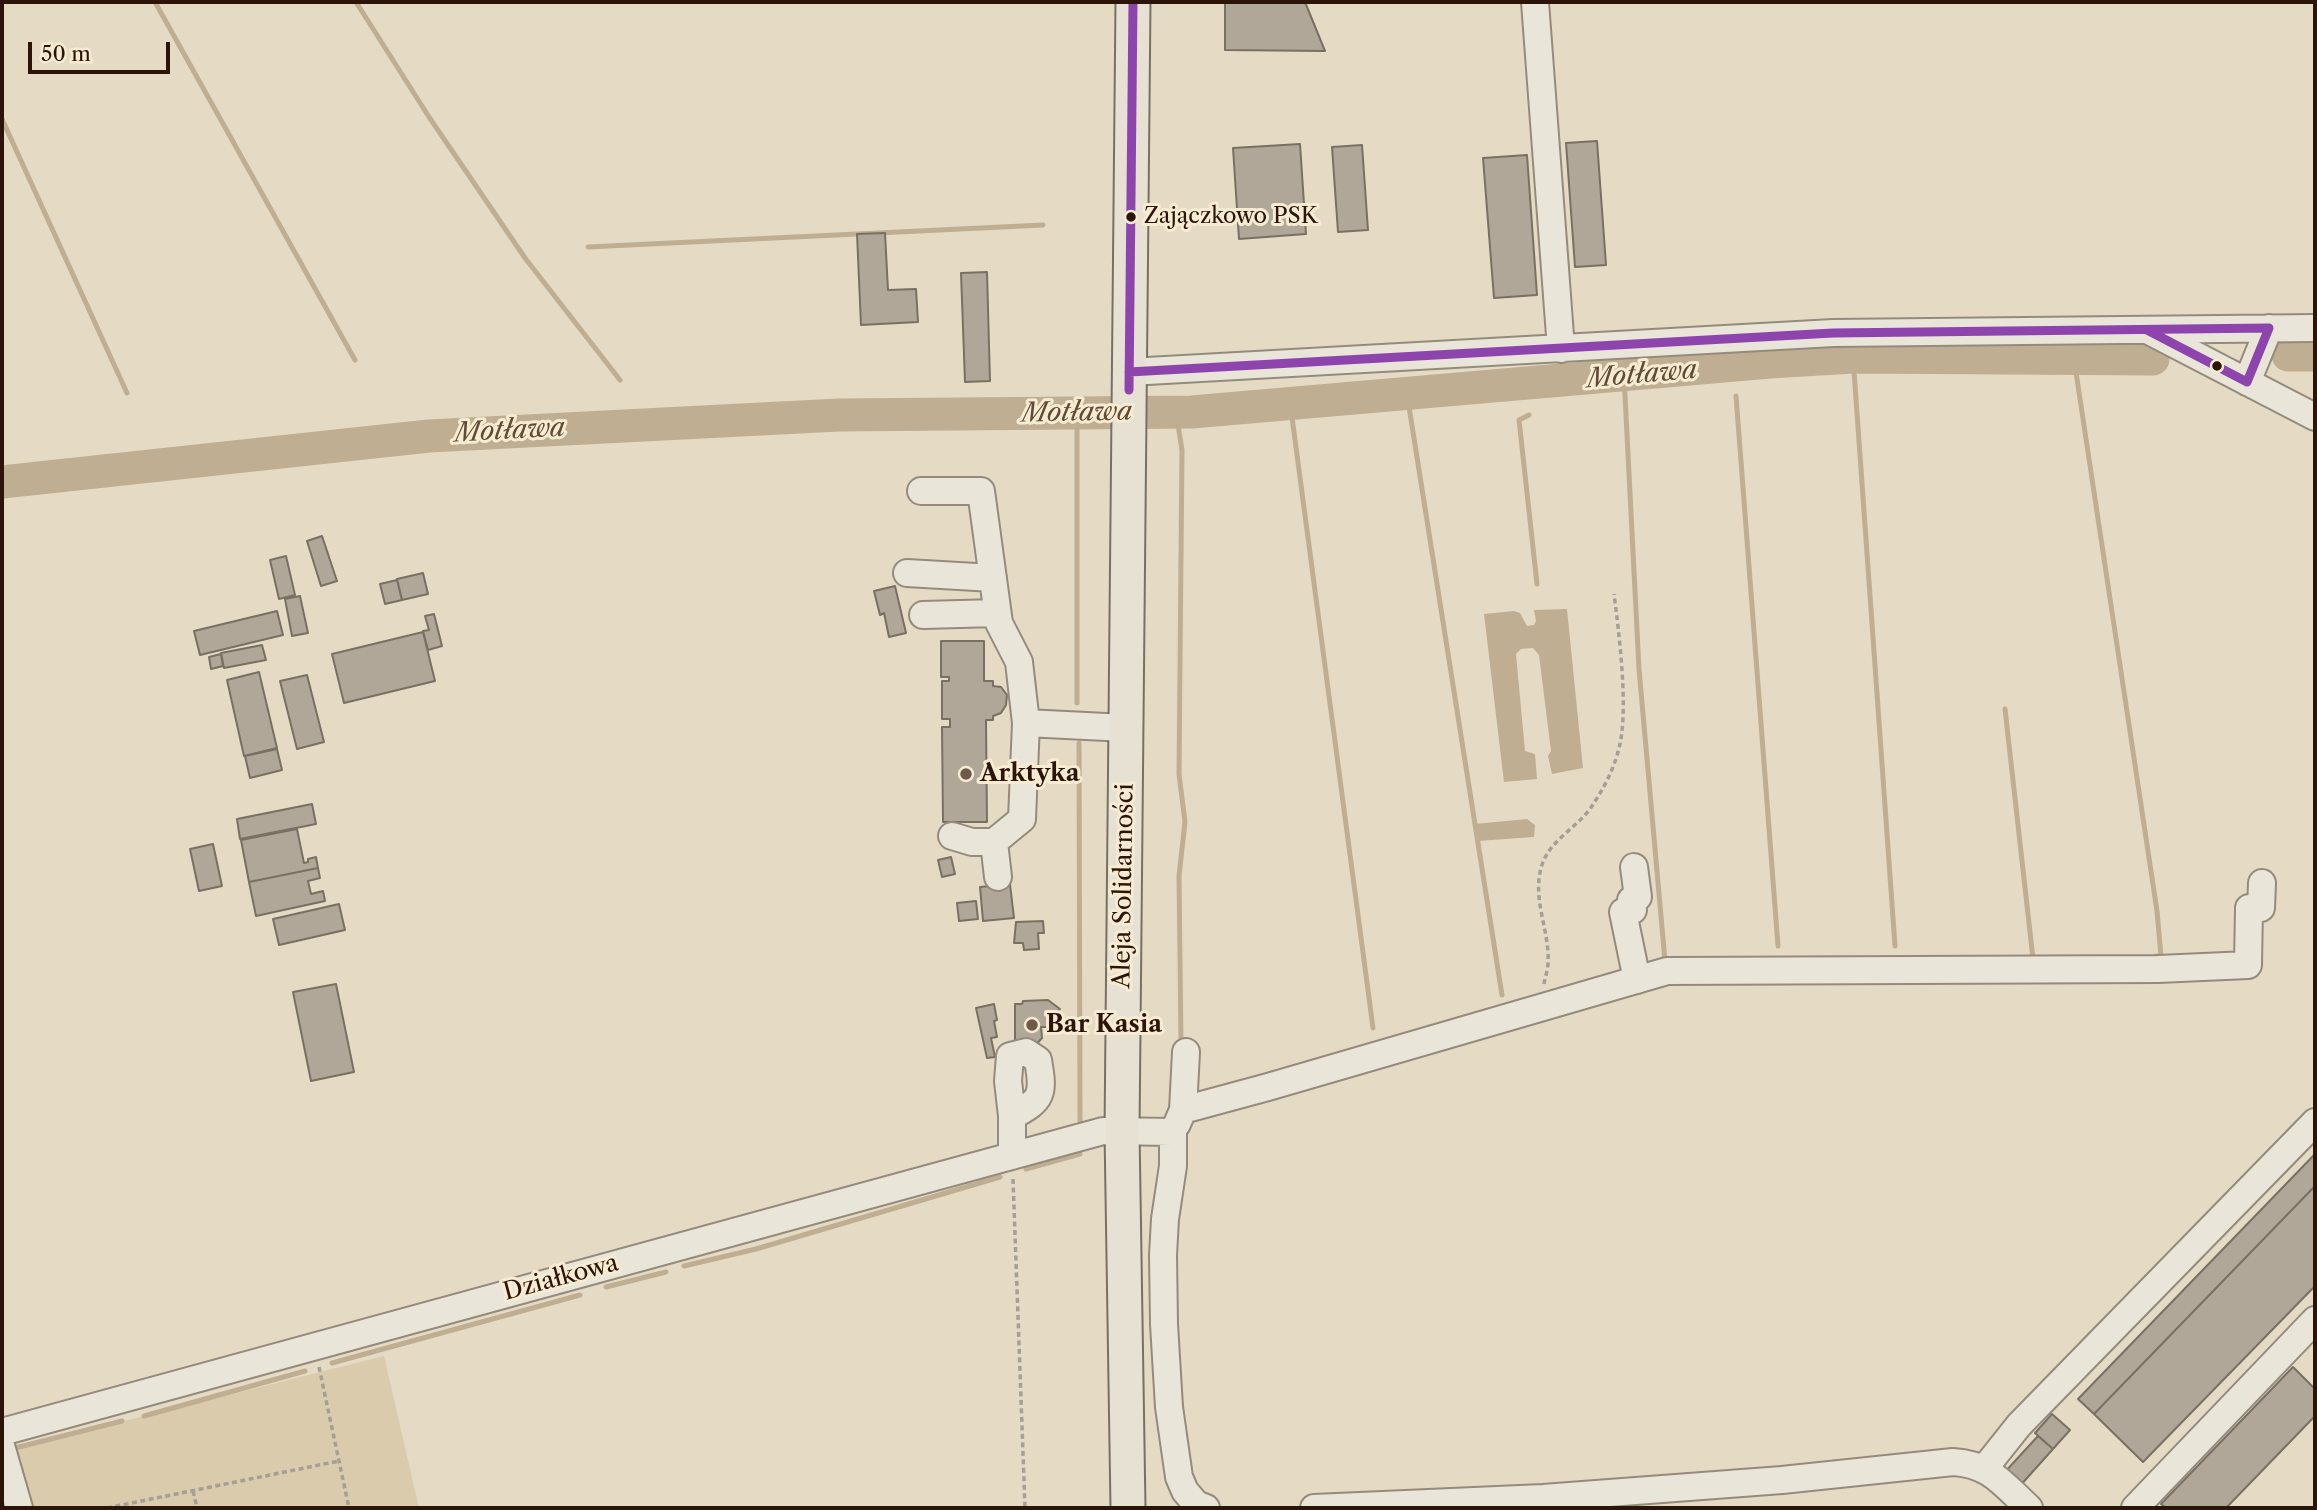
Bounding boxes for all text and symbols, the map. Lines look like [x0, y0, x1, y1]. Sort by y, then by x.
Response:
scale bar [32, 28, 173, 72]
text: 50 m [41, 41, 91, 66]
place label: Zajączkowo PSK [1144, 204, 1318, 230]
marker: Zajączkowo PSK [1124, 210, 1138, 224]
water label: Motława [1586, 355, 1698, 395]
unlabelled marker [2210, 359, 2224, 373]
water label: Motława [1021, 396, 1133, 430]
water label: Motława [454, 413, 566, 449]
place label: Arktyka [980, 760, 1080, 788]
marker: Arktyka [958, 766, 974, 782]
street label: Aleja Solidarności [1108, 783, 1140, 989]
place label: Bar Kasia [1046, 1011, 1162, 1039]
marker: Bar Kasia [1024, 1017, 1040, 1033]
street label: Działkowa [500, 1249, 622, 1307]

